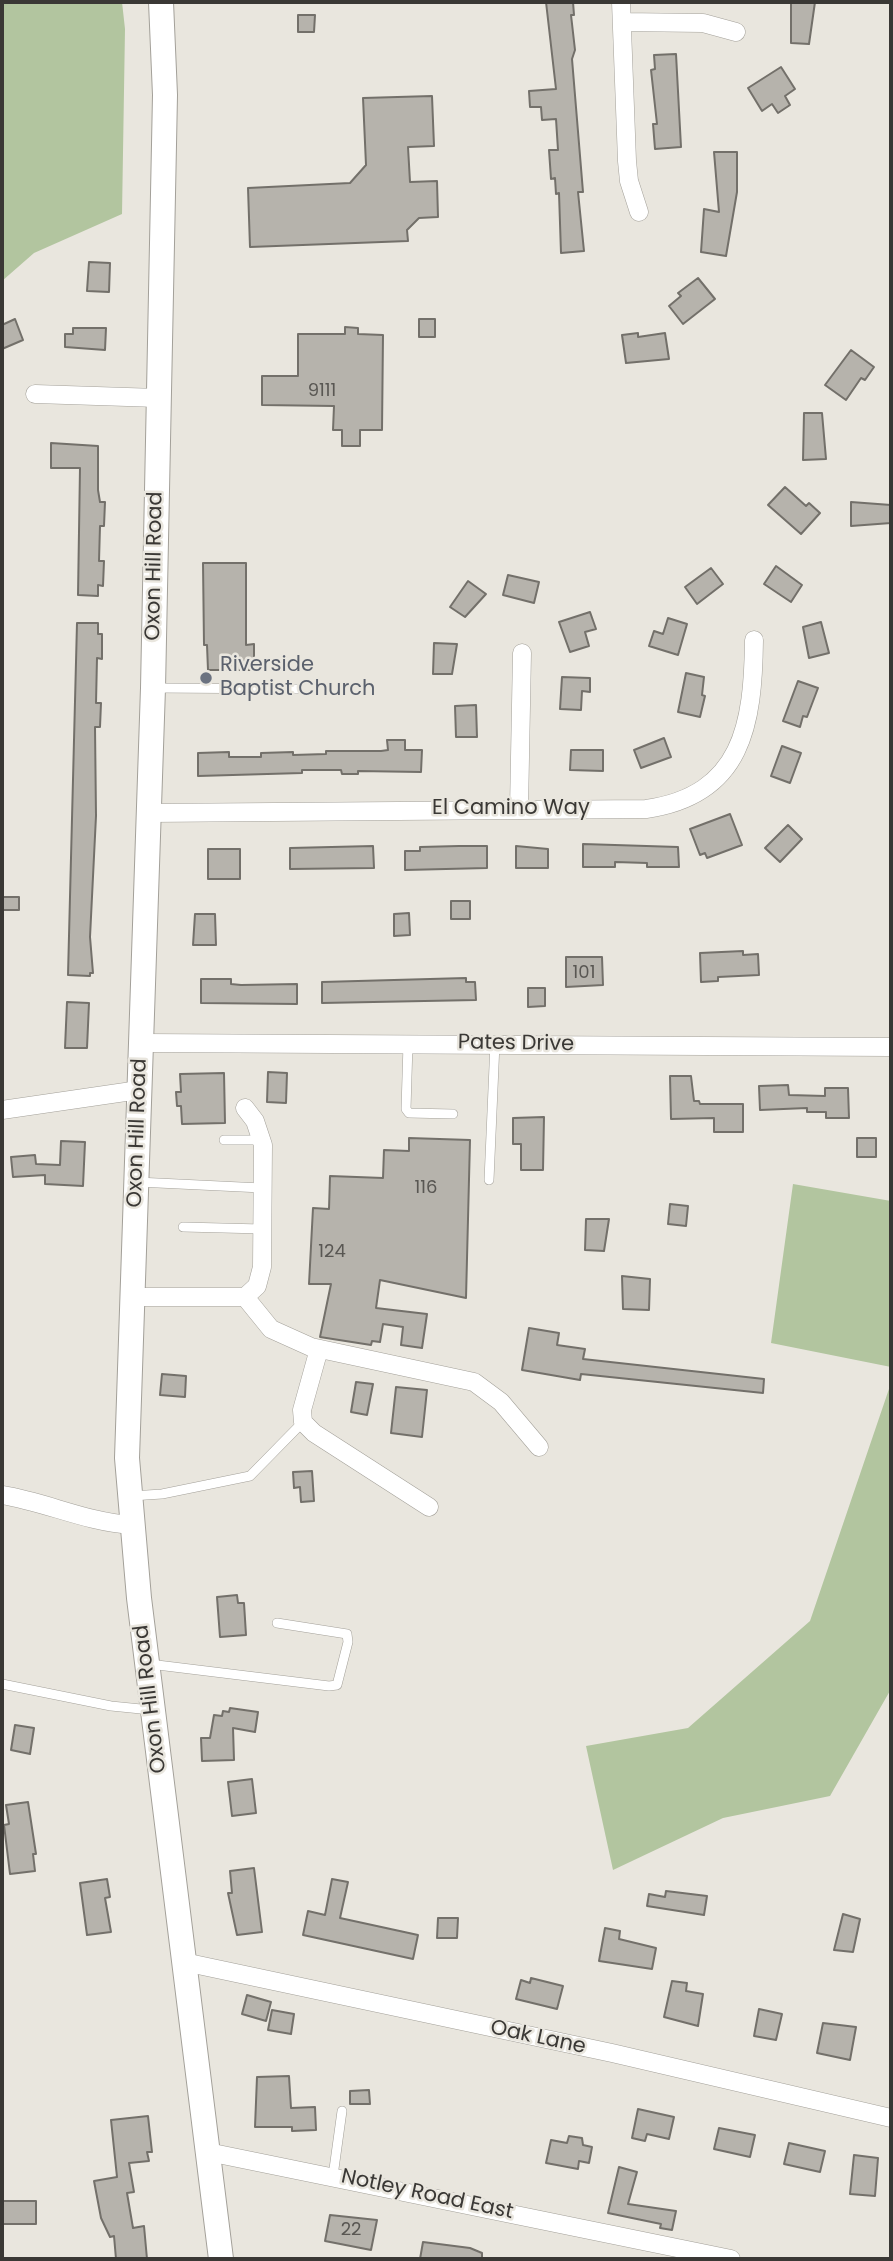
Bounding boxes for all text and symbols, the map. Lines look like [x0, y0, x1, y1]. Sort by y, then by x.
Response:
house number: 9111 [308, 380, 336, 402]
street label: Oxon Hill Road [141, 491, 169, 641]
place label: Riverside Baptist Church [220, 653, 375, 703]
marker: Riverside Baptist Church [198, 670, 214, 686]
street label: El Camino Way [432, 796, 590, 822]
house number: 101 [573, 962, 595, 984]
street label: Pates Drive [458, 1030, 574, 1058]
street label: Oxon Hill Road [123, 1058, 153, 1208]
house number: 116 [415, 1177, 437, 1199]
house number: 124 [318, 1241, 346, 1263]
street label: Oxon Hill Road [129, 1623, 173, 1775]
street label: Oak Lane [488, 2016, 588, 2060]
street label: Notley Road East [339, 2164, 515, 2226]
house number: 22 [341, 2219, 361, 2241]

